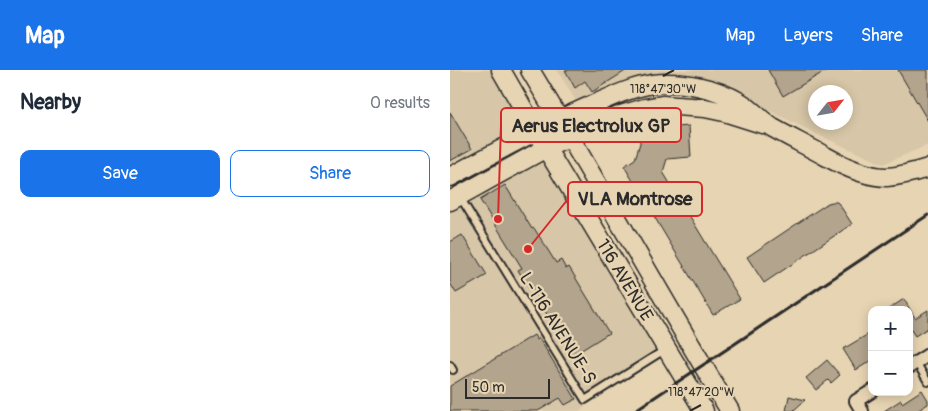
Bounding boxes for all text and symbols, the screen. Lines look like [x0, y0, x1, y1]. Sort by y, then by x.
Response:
text: Map [25, 21, 65, 50]
text: Map [726, 24, 755, 47]
text: Layers [783, 24, 833, 47]
text: Share [861, 24, 903, 47]
text: 118°47'30"W [630, 82, 696, 97]
north arrow [808, 85, 853, 130]
text: Nearby [20, 89, 81, 116]
text: 0 results [370, 93, 430, 113]
callout: Aerus Electrolux GP [501, 108, 681, 142]
text: Aerus Electrolux GP [511, 114, 671, 138]
button: Save [20, 150, 220, 197]
button: Share [230, 150, 430, 197]
callout: VLA Montrose [568, 182, 702, 216]
text: VLA Montrose [578, 187, 693, 211]
street label: 116 AVENUE [591, 235, 658, 326]
street label: L-116 AVENUE-S [514, 268, 601, 389]
map controls [868, 306, 913, 396]
button: + [868, 306, 913, 351]
button: − [868, 351, 913, 396]
scale bar [465, 376, 550, 399]
text: 50 m [472, 379, 505, 396]
text: 118°47'20"W [668, 385, 734, 400]

